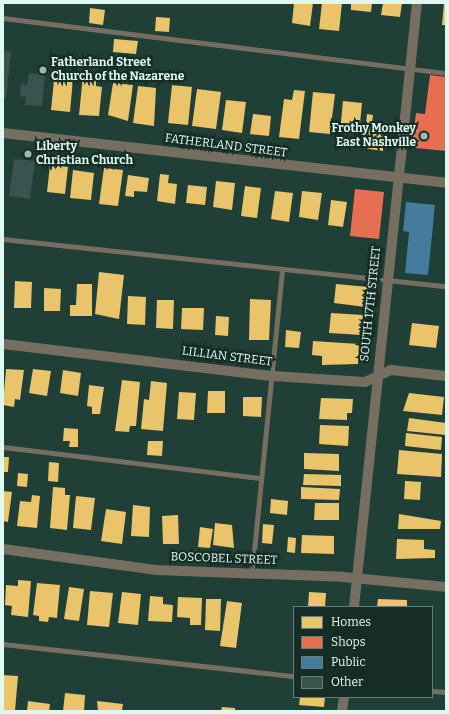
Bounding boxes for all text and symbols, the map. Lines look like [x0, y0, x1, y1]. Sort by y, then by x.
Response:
place label: Fatherland Street Church of the Nazarene [51, 56, 184, 84]
marker: Fatherland Street Church of the Nazarene [38, 65, 48, 75]
place label: Frothy Monkey East Nashville [331, 122, 416, 150]
street label: FATHERLAND STREET [164, 131, 288, 161]
marker: Frothy Monkey East Nashville [419, 131, 429, 141]
place label: Liberty Christian Church [36, 140, 133, 168]
marker: Liberty Christian Church [23, 149, 33, 159]
street label: SOUTH 17TH STREET [358, 246, 384, 362]
street label: LILLIAN STREET [181, 344, 273, 370]
street label: BOSCOBEL STREET [170, 550, 278, 568]
legend [293, 606, 433, 698]
text: Homes [331, 615, 371, 629]
text: Shops [331, 635, 365, 649]
text: Public [331, 655, 366, 669]
text: Other [331, 675, 363, 689]

